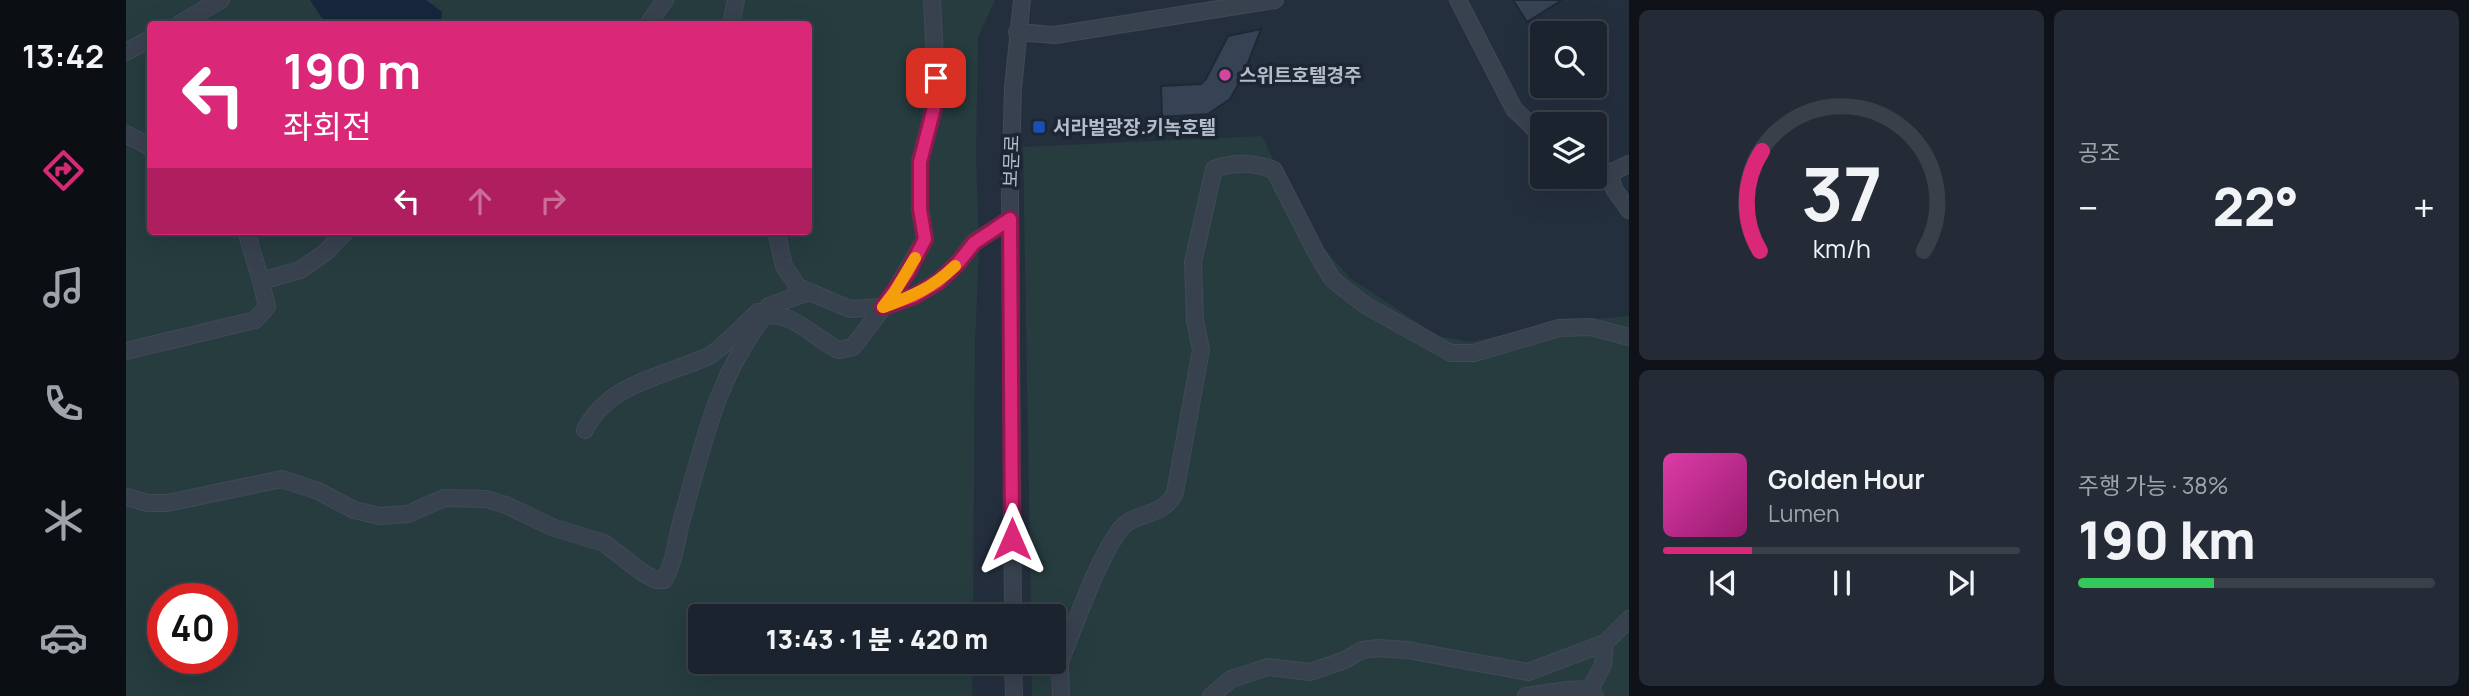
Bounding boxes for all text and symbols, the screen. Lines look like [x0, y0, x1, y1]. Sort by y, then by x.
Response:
map controls [1530, 21, 1607, 189]
button: search [1530, 21, 1607, 98]
text: 13:42 [22, 34, 104, 78]
text: 190 m [283, 37, 421, 104]
pin [906, 48, 966, 108]
icon: left [168, 49, 259, 140]
icon: arrive [917, 59, 955, 97]
place label: 스위트호텔경주 [1239, 62, 1361, 88]
marker: 스위트호텔경주 [1217, 67, 1233, 83]
text: 좌회전 [283, 104, 371, 148]
button: layers [1530, 112, 1607, 189]
place label: 서라벌광장.키녹호텔 [1053, 114, 1216, 140]
marker: 서라벌광장.키녹호텔 [1031, 119, 1047, 135]
street label: 보문로 [997, 134, 1025, 188]
text: 공조 [2078, 136, 2120, 168]
text: 37 [1801, 143, 1882, 243]
icon: directions [39, 146, 88, 195]
text: 22° [2213, 171, 2299, 242]
text: − [2078, 181, 2099, 233]
text: + [2413, 181, 2435, 233]
icon: left [388, 182, 426, 220]
icon: ahead [461, 182, 499, 220]
icon: right [534, 182, 572, 220]
text: km/h [1812, 231, 1871, 266]
icon: music [39, 263, 88, 312]
icon: phone [39, 379, 88, 428]
text: Golden Hour [1768, 461, 1925, 497]
text: 주행 가능 · 38% [2078, 469, 2228, 501]
icon: climate [39, 496, 88, 545]
text: Lumen [1768, 497, 1840, 529]
position arrow [975, 502, 1049, 576]
text: 190 km [2078, 504, 2256, 575]
icon: previous [1704, 564, 1742, 602]
icon: pause [1823, 564, 1861, 602]
icon: next [1942, 564, 1980, 602]
speed limit sign: 40 [147, 583, 238, 674]
icon: car [39, 613, 88, 662]
text: 13:43 · 1 분 · 420 m [766, 621, 988, 657]

